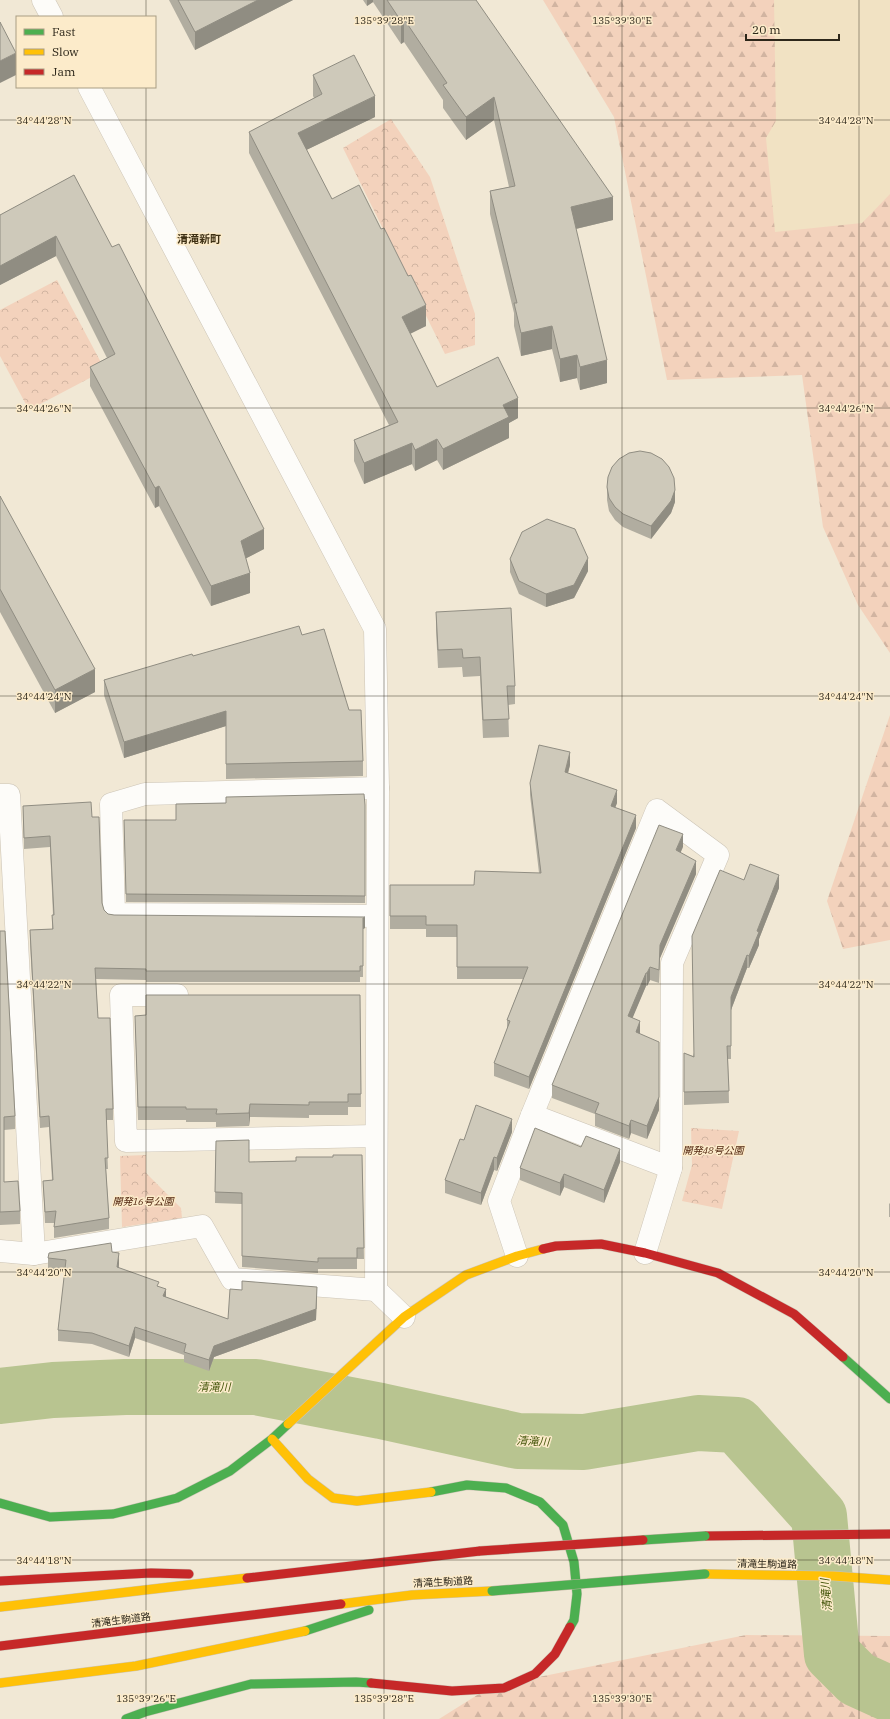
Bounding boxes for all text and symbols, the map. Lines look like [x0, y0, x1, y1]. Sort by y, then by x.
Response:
text: 135°39'28"E [354, 14, 414, 27]
text: 135°39'30"E [592, 14, 652, 27]
legend [16, 16, 156, 88]
scale bar [746, 16, 839, 42]
text: 20 m [752, 22, 781, 37]
text: Fast [52, 24, 76, 39]
text: Slow [52, 44, 79, 59]
text: Jam [52, 64, 76, 79]
text: 34°44'28"N [17, 114, 72, 127]
text: 34°44'28"N [819, 114, 874, 127]
district label: 清滝新町 [177, 232, 221, 246]
text: 34°44'26"N [17, 402, 72, 415]
text: 34°44'26"N [819, 402, 874, 415]
text: 34°44'24"N [17, 690, 72, 703]
text: 34°44'24"N [819, 690, 874, 703]
text: 34°44'22"N [17, 978, 72, 991]
text: 34°44'22"N [819, 978, 874, 991]
park label: 開発48号公園 [683, 1144, 745, 1157]
park label: 開発16号公園 [113, 1195, 175, 1208]
text: 34°44'20"N [17, 1266, 72, 1279]
text: 34°44'20"N [819, 1266, 874, 1279]
water label: 清滝川 [198, 1380, 231, 1394]
water label: 清滝川 [516, 1433, 551, 1449]
text: 34°44'18"N [17, 1554, 72, 1567]
text: 34°44'18"N [819, 1554, 874, 1567]
street label: 清滝生駒道路 [737, 1557, 797, 1571]
street label: 清滝生駒道路 [413, 1574, 473, 1590]
water label: 清滝川 [818, 1577, 834, 1612]
street label: 清滝生駒道路 [90, 1610, 152, 1630]
text: 135°39'26"E [116, 1692, 176, 1705]
text: 135°39'28"E [354, 1692, 414, 1705]
text: 135°39'30"E [592, 1692, 652, 1705]

